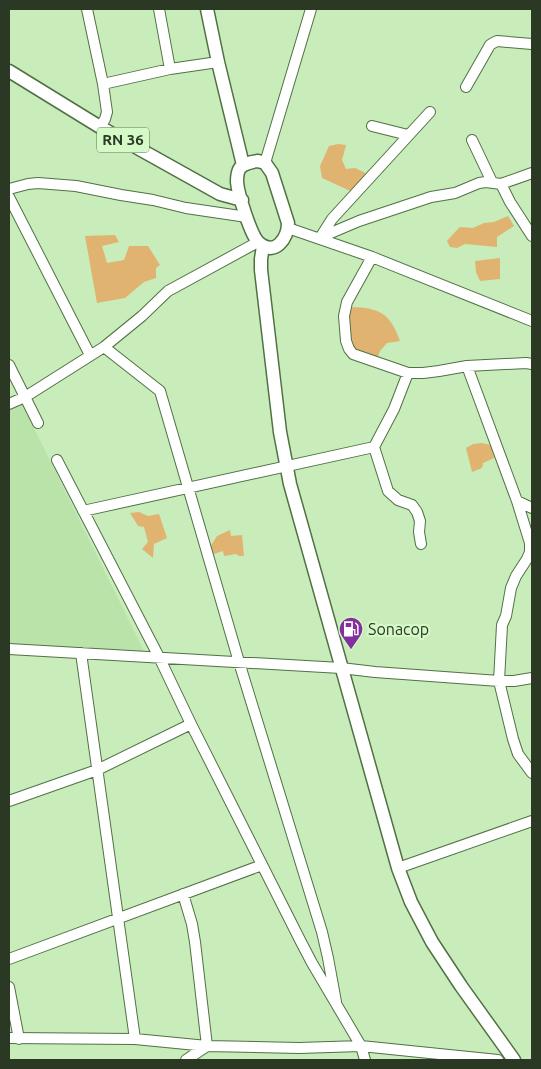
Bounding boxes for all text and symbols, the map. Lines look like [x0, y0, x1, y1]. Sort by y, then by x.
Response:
road number: RN 36 [97, 128, 149, 152]
fuel station icon: Sonacop [338, 616, 364, 650]
place label: Sonacop [368, 620, 429, 638]

